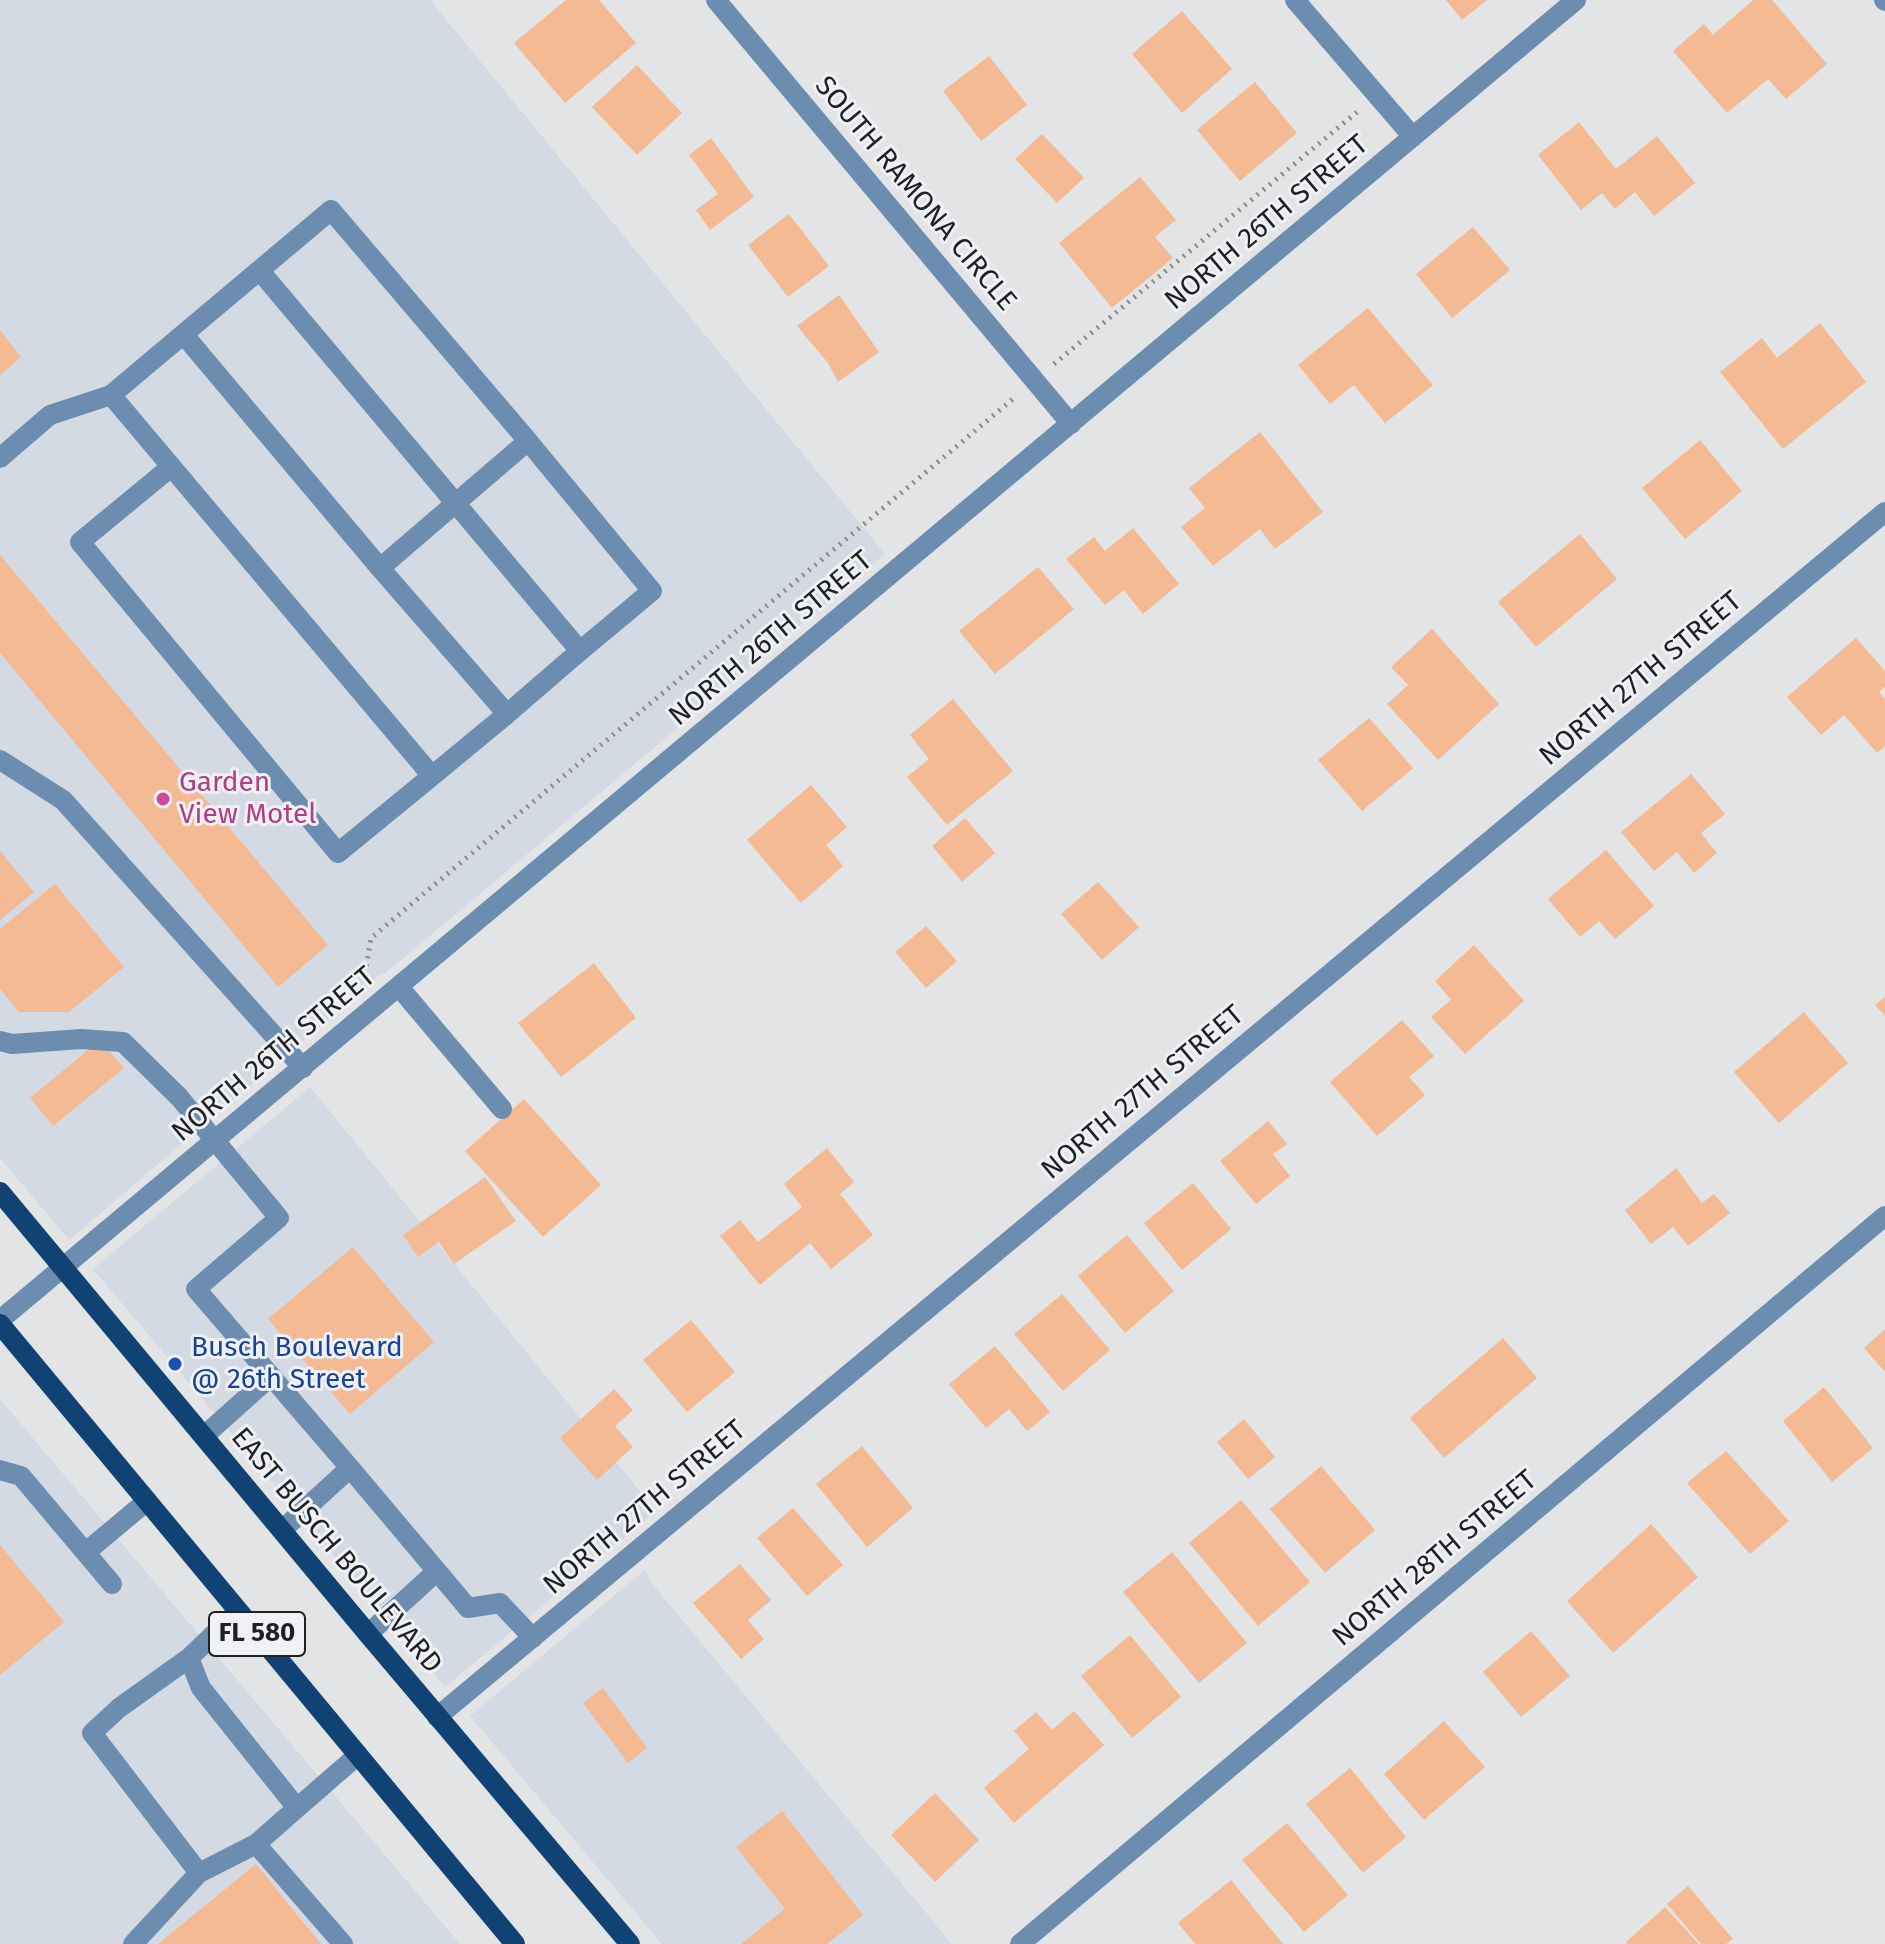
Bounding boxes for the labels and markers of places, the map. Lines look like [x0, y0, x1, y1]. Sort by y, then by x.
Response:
place label: Garden View Motel [179, 766, 317, 832]
marker: Garden View Motel [154, 790, 172, 808]
place label: Busch Boulevard @ 26th Street [191, 1331, 403, 1397]
marker: Busch Boulevard @ 26th Street [166, 1355, 184, 1373]

